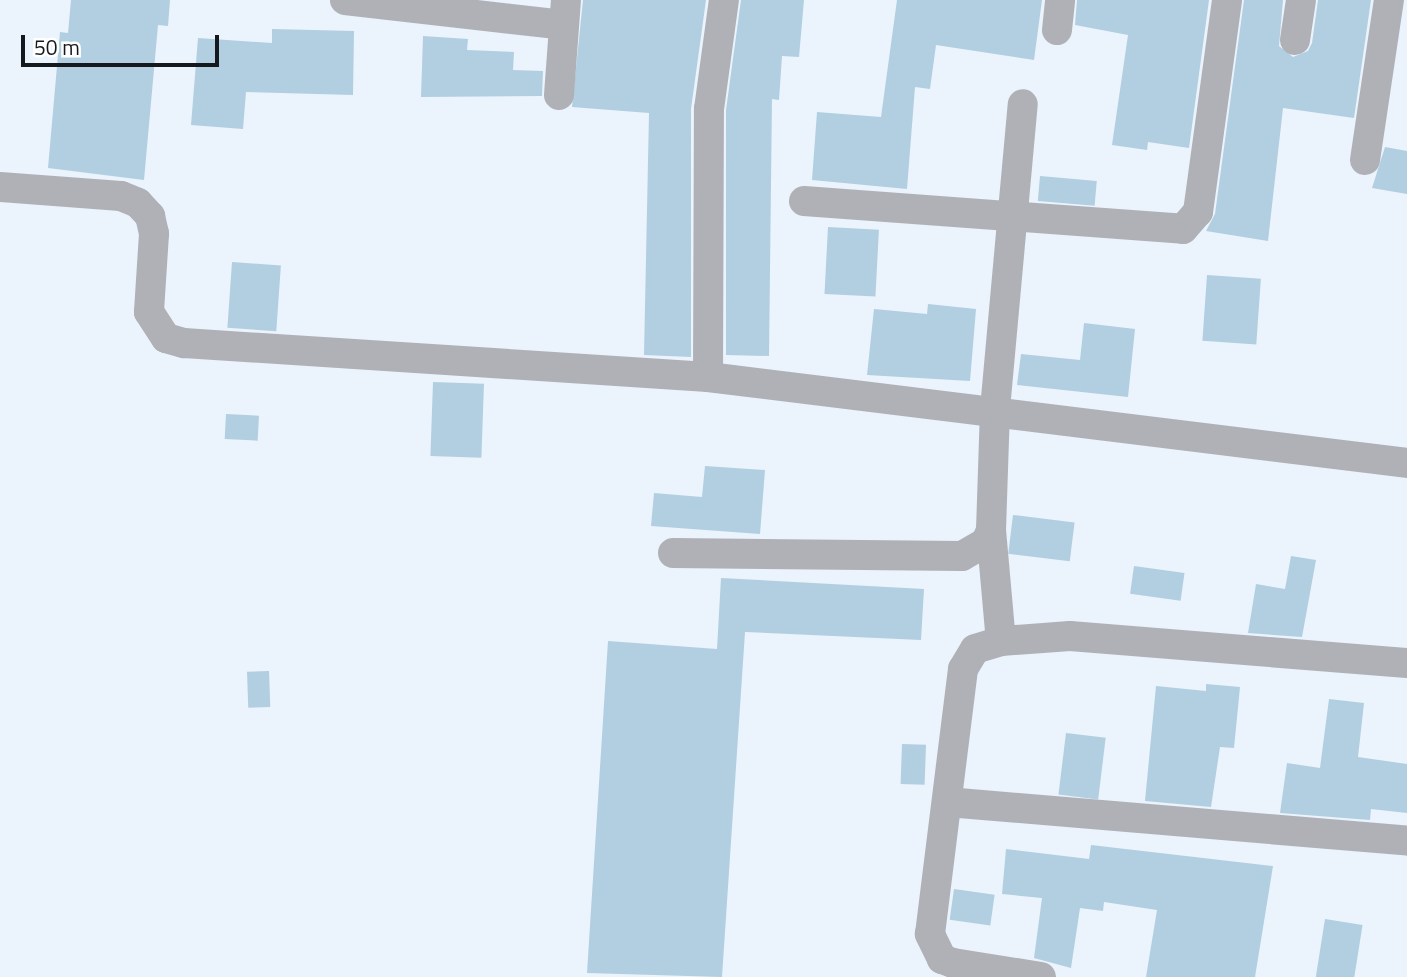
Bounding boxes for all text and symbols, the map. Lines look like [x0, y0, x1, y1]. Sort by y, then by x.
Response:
scale bar [24, 21, 222, 65]
text: 50 m [34, 31, 80, 63]

